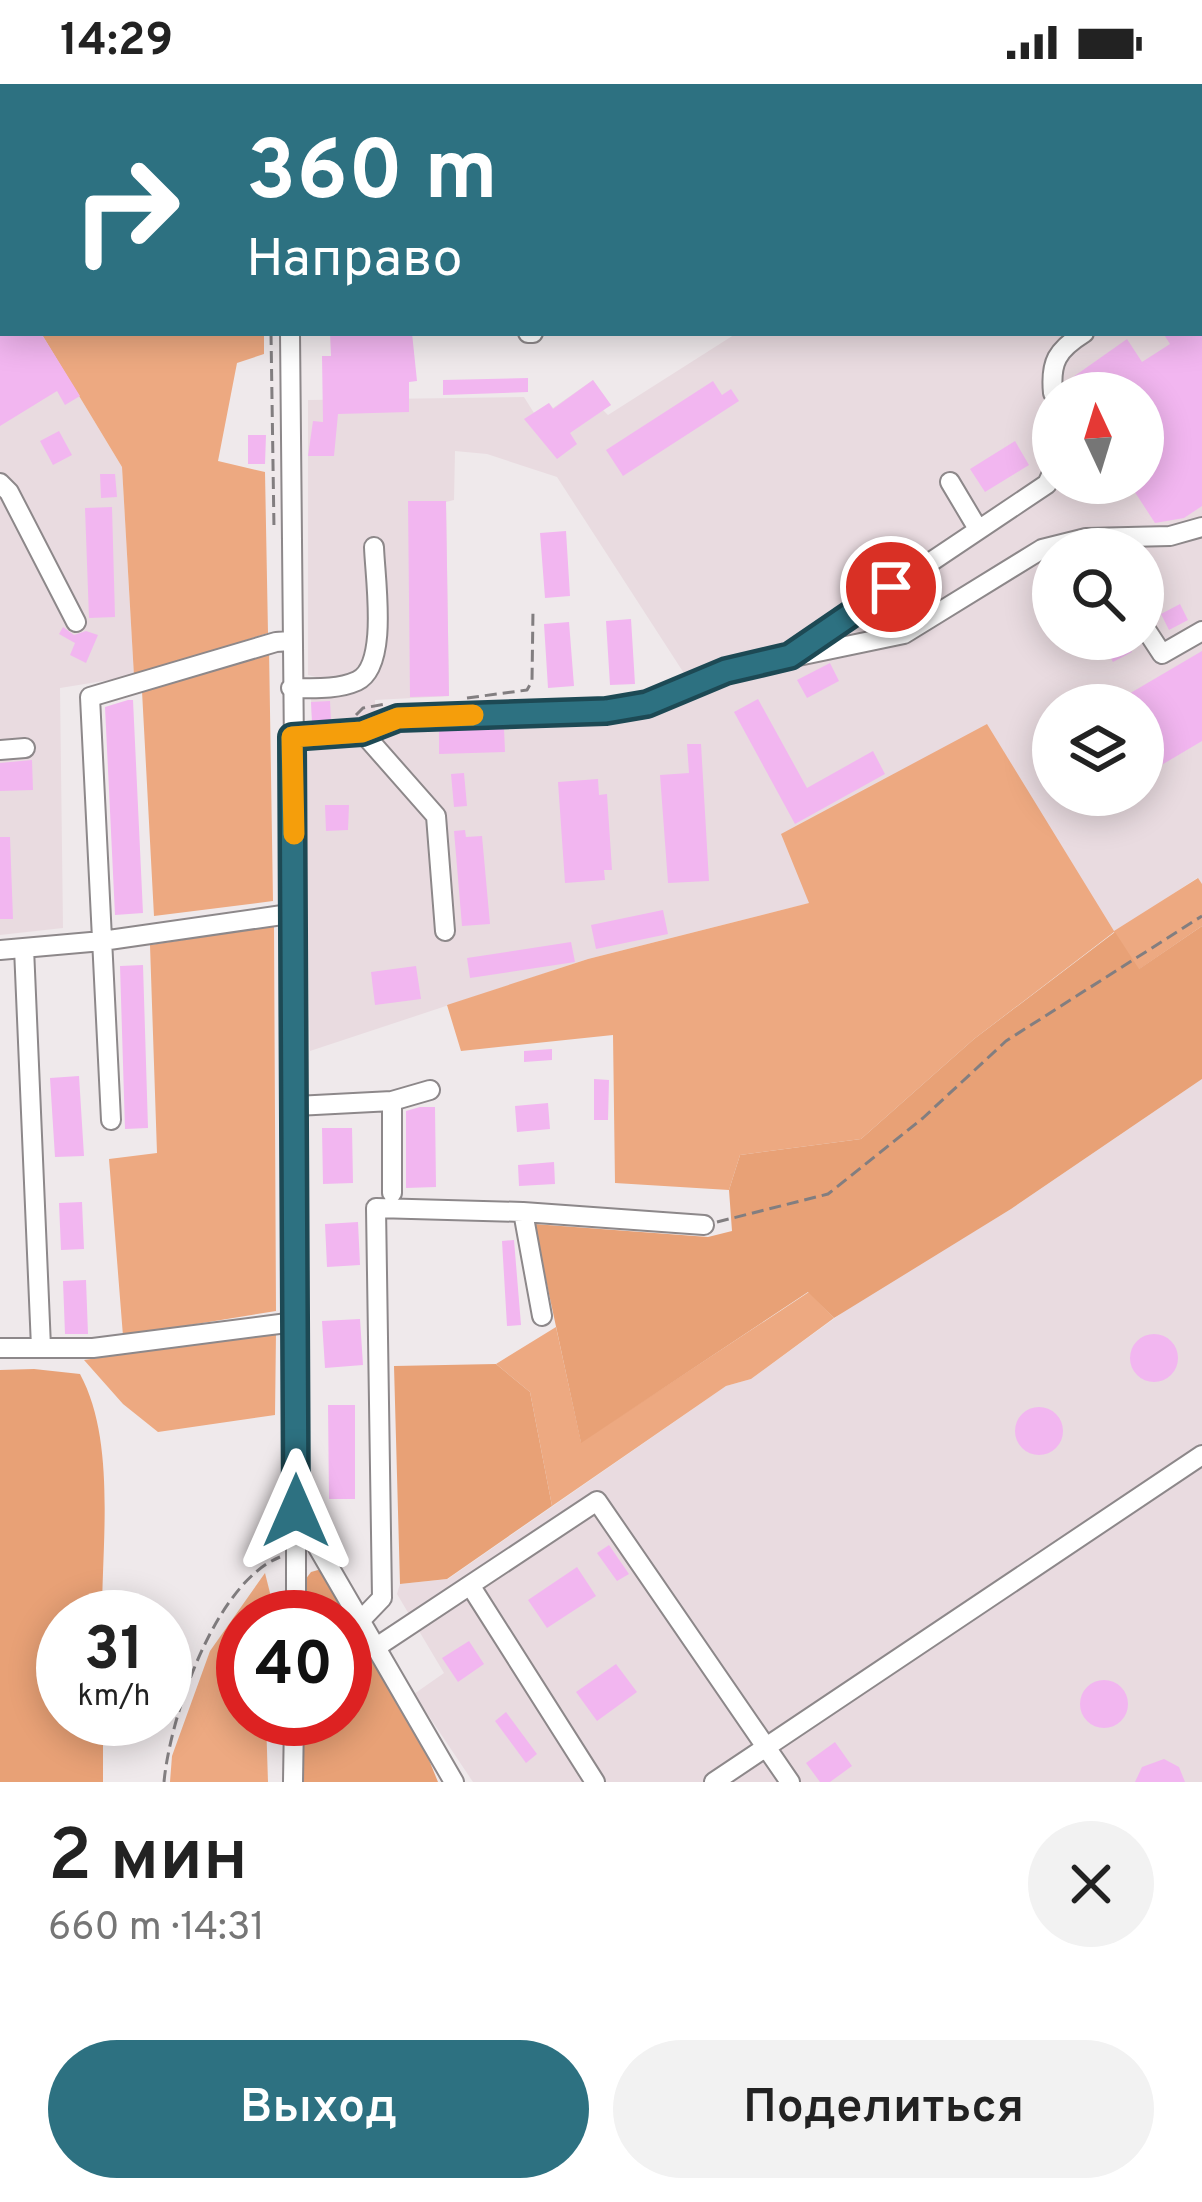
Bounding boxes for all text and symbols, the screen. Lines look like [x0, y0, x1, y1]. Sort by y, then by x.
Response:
text: 14:29 [60, 14, 173, 71]
text: 360 m [246, 123, 498, 229]
icon: right [48, 132, 204, 288]
text: Направо [246, 227, 463, 296]
north arrow [1032, 372, 1164, 504]
map controls [1032, 372, 1164, 816]
button: search [1032, 528, 1164, 660]
pin [840, 536, 942, 638]
icon: arrive [858, 554, 924, 620]
button: layers [1032, 684, 1164, 816]
position arrow [233, 1448, 359, 1574]
speed limit sign: 40 [216, 1590, 372, 1746]
text: 31 [84, 1615, 144, 1691]
text: km/h [78, 1679, 150, 1716]
text: 2 мин [48, 1814, 248, 1906]
button: close [1028, 1821, 1154, 1947]
text: 660 m · 14:31 [48, 1905, 265, 1954]
button: Выход [48, 2040, 589, 2178]
button: Поделиться [613, 2040, 1154, 2178]

